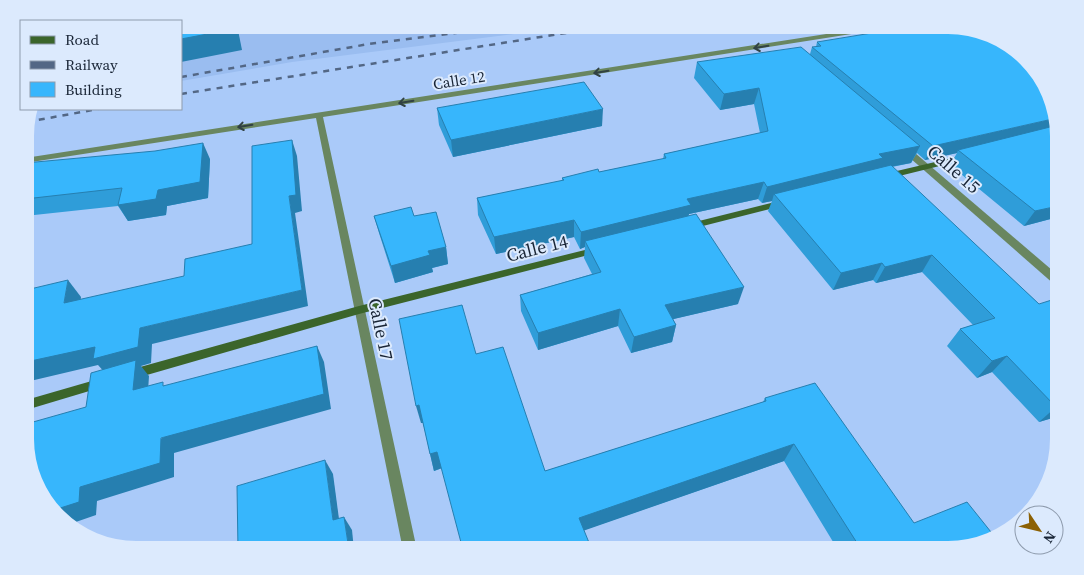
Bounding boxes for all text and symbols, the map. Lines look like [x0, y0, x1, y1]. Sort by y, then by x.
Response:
legend [20, 20, 182, 110]
text: Road [65, 29, 99, 50]
one-way arrow [754, 42, 770, 52]
text: Railway [65, 54, 118, 75]
street label: Calle 12 [432, 66, 486, 94]
one-way arrow [593, 67, 609, 77]
text: Building [65, 79, 122, 100]
one-way arrow [398, 97, 414, 107]
one-way arrow [237, 121, 253, 131]
street label: Calle 15 [922, 139, 986, 199]
street label: Calle 14 [504, 228, 570, 268]
street label: Calle 17 [362, 296, 400, 362]
north arrow [1014, 505, 1064, 555]
text: N [1039, 528, 1061, 547]

